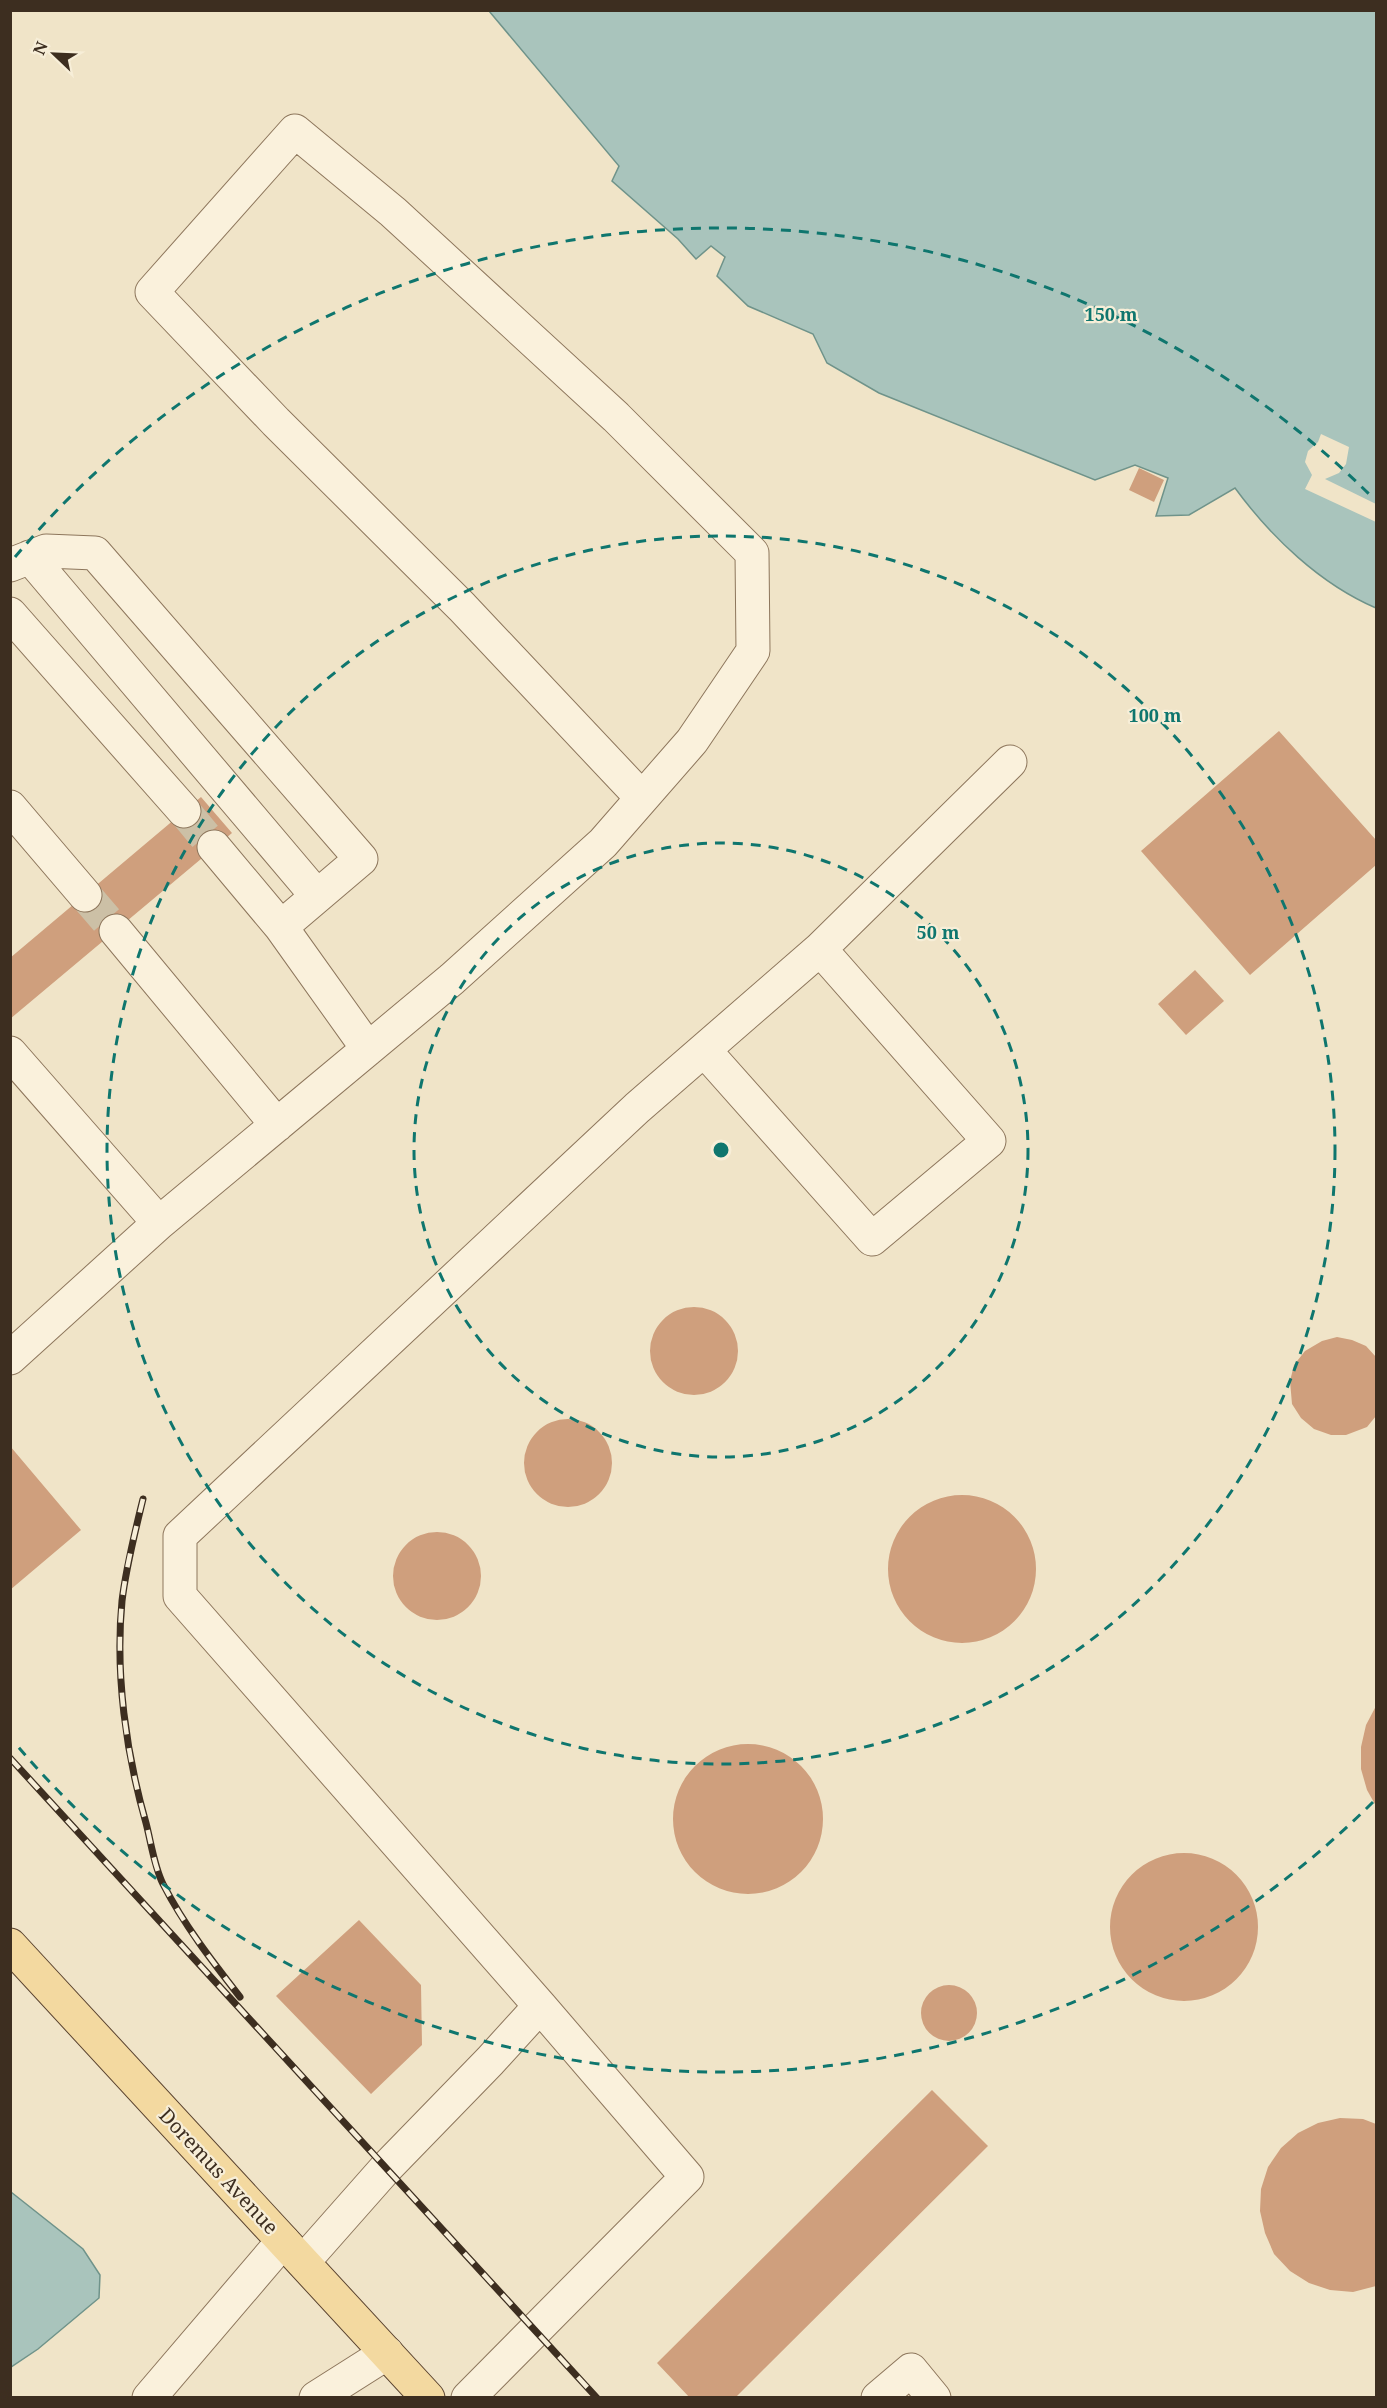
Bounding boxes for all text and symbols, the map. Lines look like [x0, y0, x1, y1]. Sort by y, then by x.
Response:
north arrow [24, 24, 84, 84]
text: N [28, 38, 53, 58]
text: 150 m [1085, 302, 1138, 326]
text: 100 m [1129, 703, 1182, 727]
text: 50 m [917, 920, 960, 944]
centre of rings [711, 1140, 731, 1160]
street label: Doremus Avenue [153, 2102, 285, 2240]

